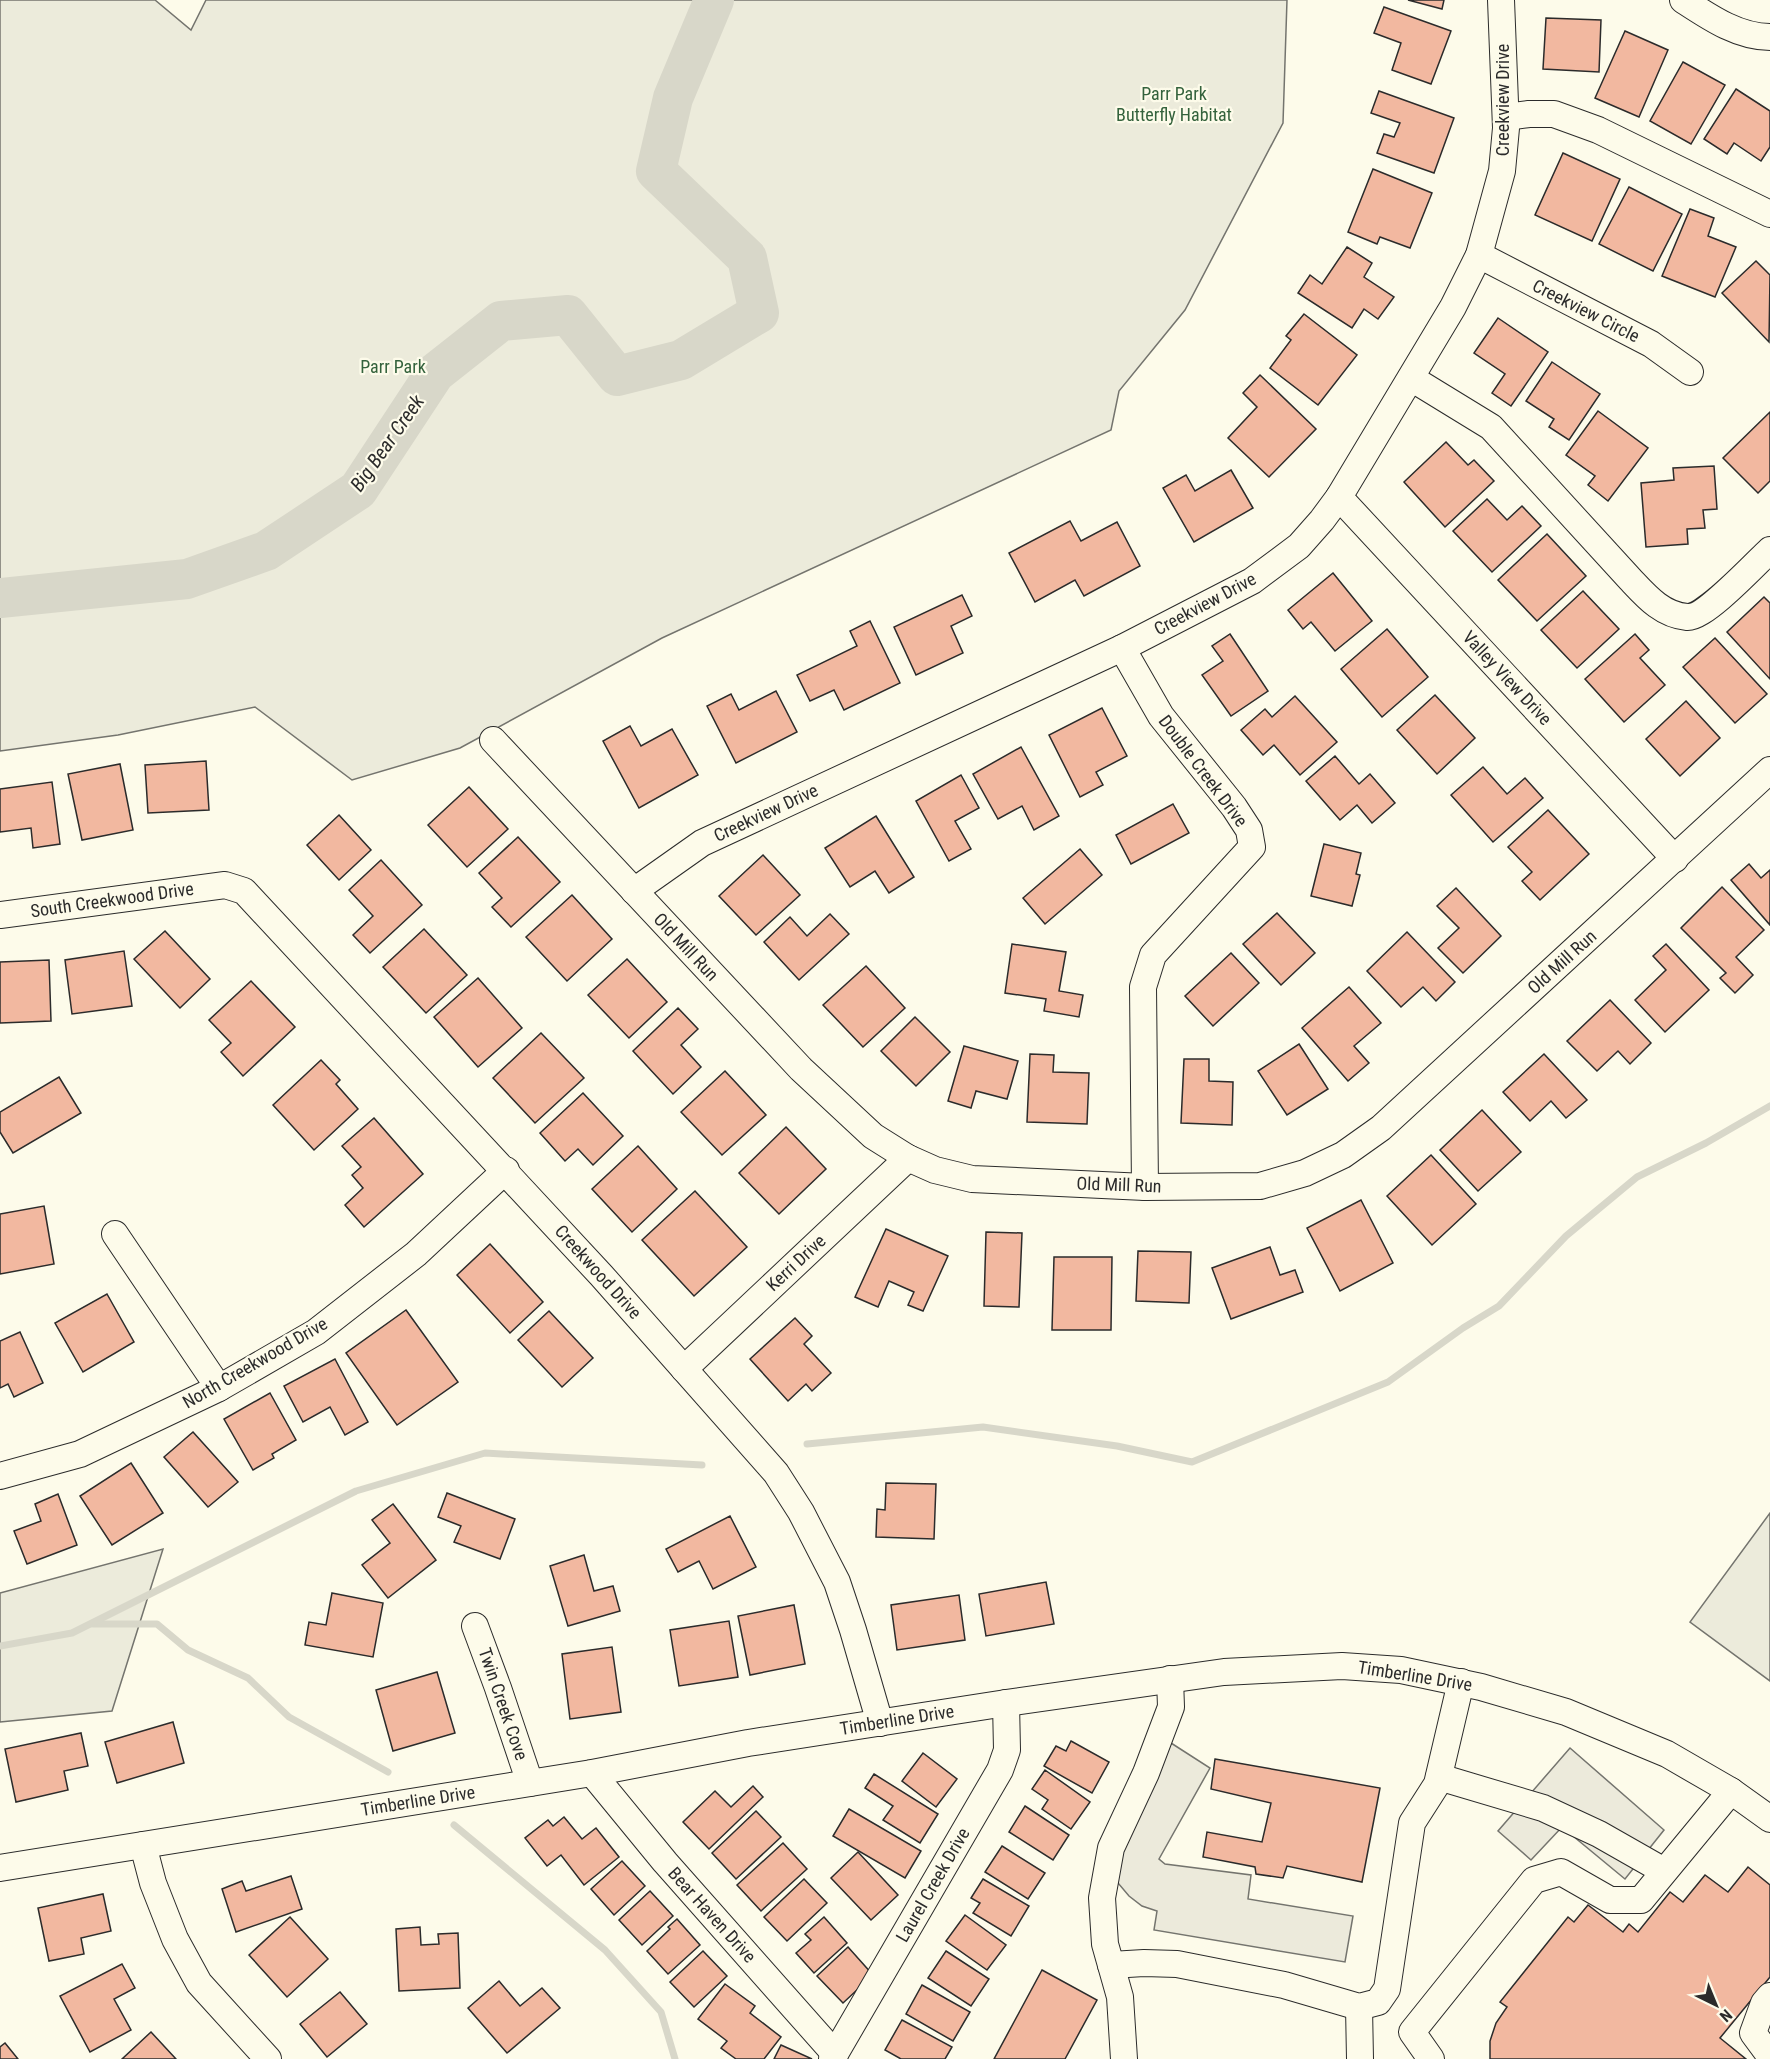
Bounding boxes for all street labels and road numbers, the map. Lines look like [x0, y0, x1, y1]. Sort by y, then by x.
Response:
street label: Creekview Drive [1492, 44, 1513, 156]
street label: Creekview Circle [1529, 275, 1643, 347]
street label: Creekview Drive [1150, 568, 1259, 639]
street label: Valley View Drive [1458, 626, 1556, 729]
street label: Double Creek Drive [1155, 711, 1252, 831]
street label: Creekview Drive [710, 779, 821, 846]
street label: South Creekwood Drive [29, 878, 195, 921]
street label: Old Mill Run [650, 908, 723, 985]
street label: Old Mill Run [1523, 925, 1600, 998]
street label: Old Mill Run [1076, 1173, 1162, 1196]
street label: Creekwood Drive [551, 1220, 646, 1323]
street label: Kerri Drive [762, 1230, 830, 1295]
street label: North Creekwood Drive [179, 1313, 331, 1413]
street label: Twin Creek Cove [474, 1645, 532, 1763]
street label: Timberline Drive [1356, 1656, 1474, 1695]
street label: Timberline Drive [838, 1700, 956, 1739]
street label: Timberline Drive [359, 1781, 477, 1820]
street label: Laurel Creek Drive [891, 1824, 974, 1946]
street label: Bear Haven Drive [664, 1863, 761, 1967]

